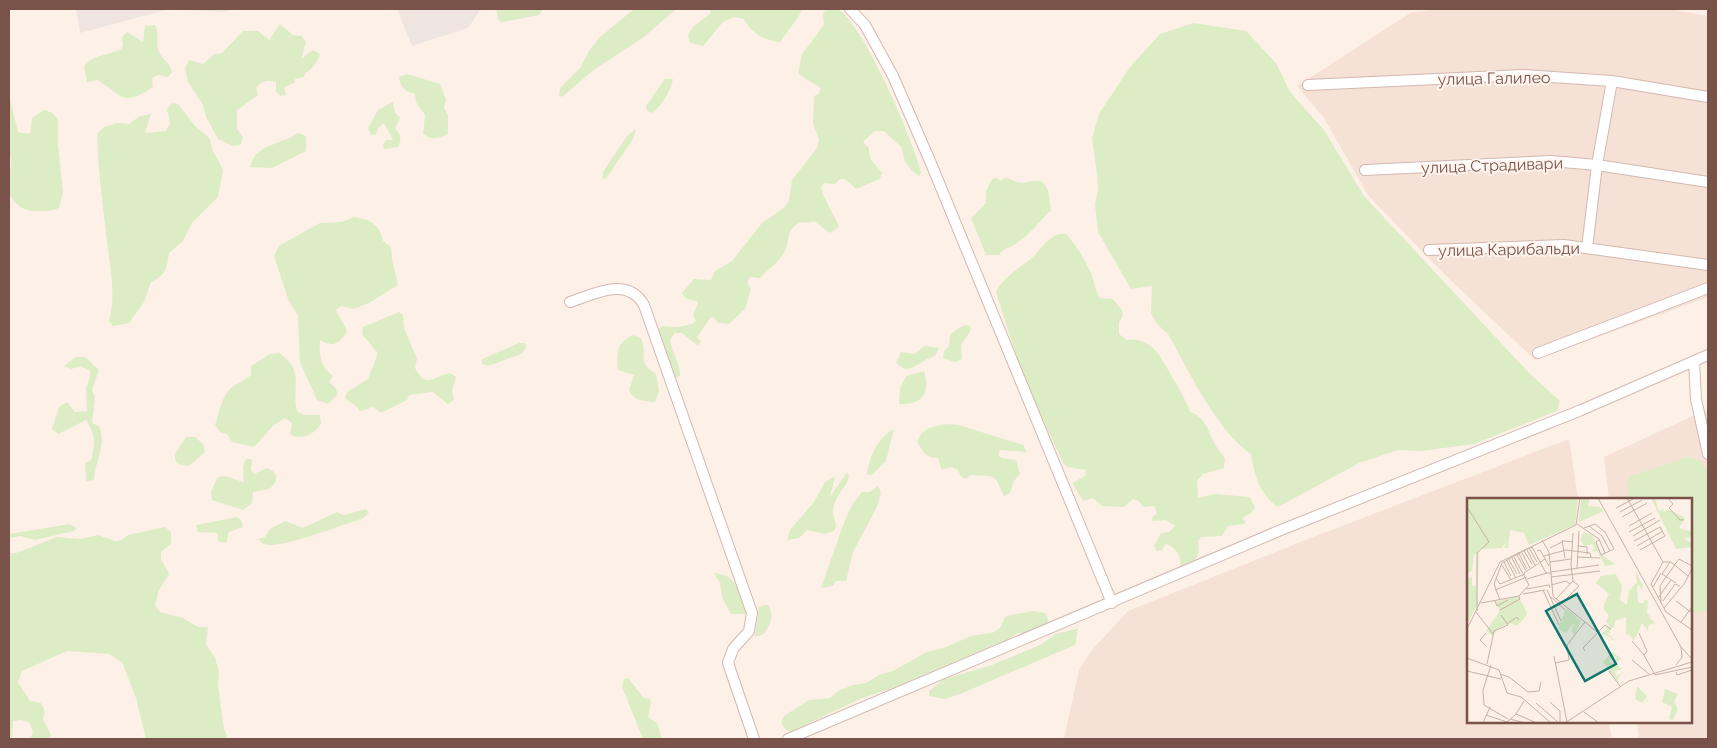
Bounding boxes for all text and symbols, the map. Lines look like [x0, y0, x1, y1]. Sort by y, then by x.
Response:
street label: улица Галилео [1437, 68, 1551, 89]
street label: улица Страдивари [1421, 154, 1563, 177]
street label: улица Карибальди [1438, 239, 1580, 260]
inset map [1467, 498, 1692, 723]

